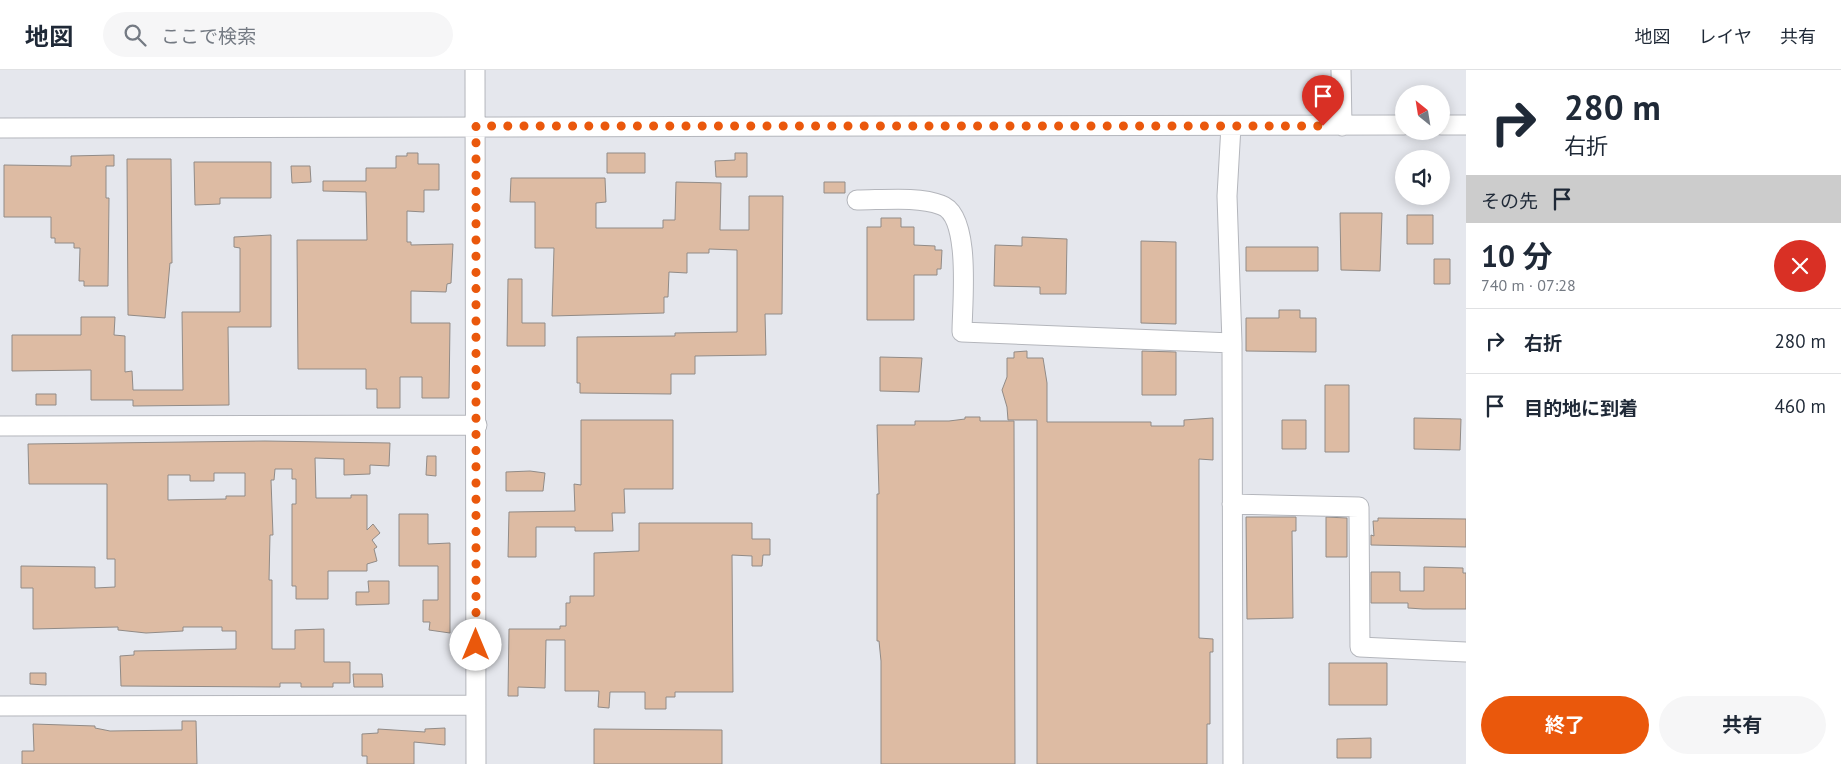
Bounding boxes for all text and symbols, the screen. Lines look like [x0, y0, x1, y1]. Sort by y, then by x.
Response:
search box [103, 12, 453, 57]
text: 地図 [25, 21, 73, 52]
icon: search [121, 21, 149, 49]
text: ここで検索 [161, 24, 256, 48]
text: 地図 [1635, 25, 1671, 48]
text: レイヤ [1699, 25, 1752, 48]
text: 共有 [1780, 25, 1816, 48]
pin [1302, 75, 1344, 126]
icon: arrive [1309, 82, 1337, 110]
text: 280 m [1564, 84, 1661, 130]
north arrow [1395, 85, 1450, 140]
map controls [1395, 85, 1450, 205]
icon: right [1481, 90, 1546, 155]
text: 右折 [1564, 132, 1608, 160]
button: sound [1395, 150, 1450, 205]
icon: arrive [1548, 185, 1576, 213]
text: その先 [1481, 189, 1538, 213]
text: 10 分 [1481, 236, 1553, 275]
button: close [1774, 240, 1826, 292]
text: 740 m · 07:28 [1481, 275, 1576, 295]
icon: right [1481, 327, 1509, 355]
text: 280 m [1774, 329, 1826, 353]
text: 右折 [1524, 331, 1562, 355]
icon: arrive [1481, 392, 1509, 420]
text: 460 m [1774, 394, 1826, 418]
text: 目的地に到着 [1524, 396, 1638, 420]
position arrow [449, 618, 501, 670]
button: 終了 [1481, 696, 1649, 754]
button: 共有 [1659, 696, 1826, 754]

